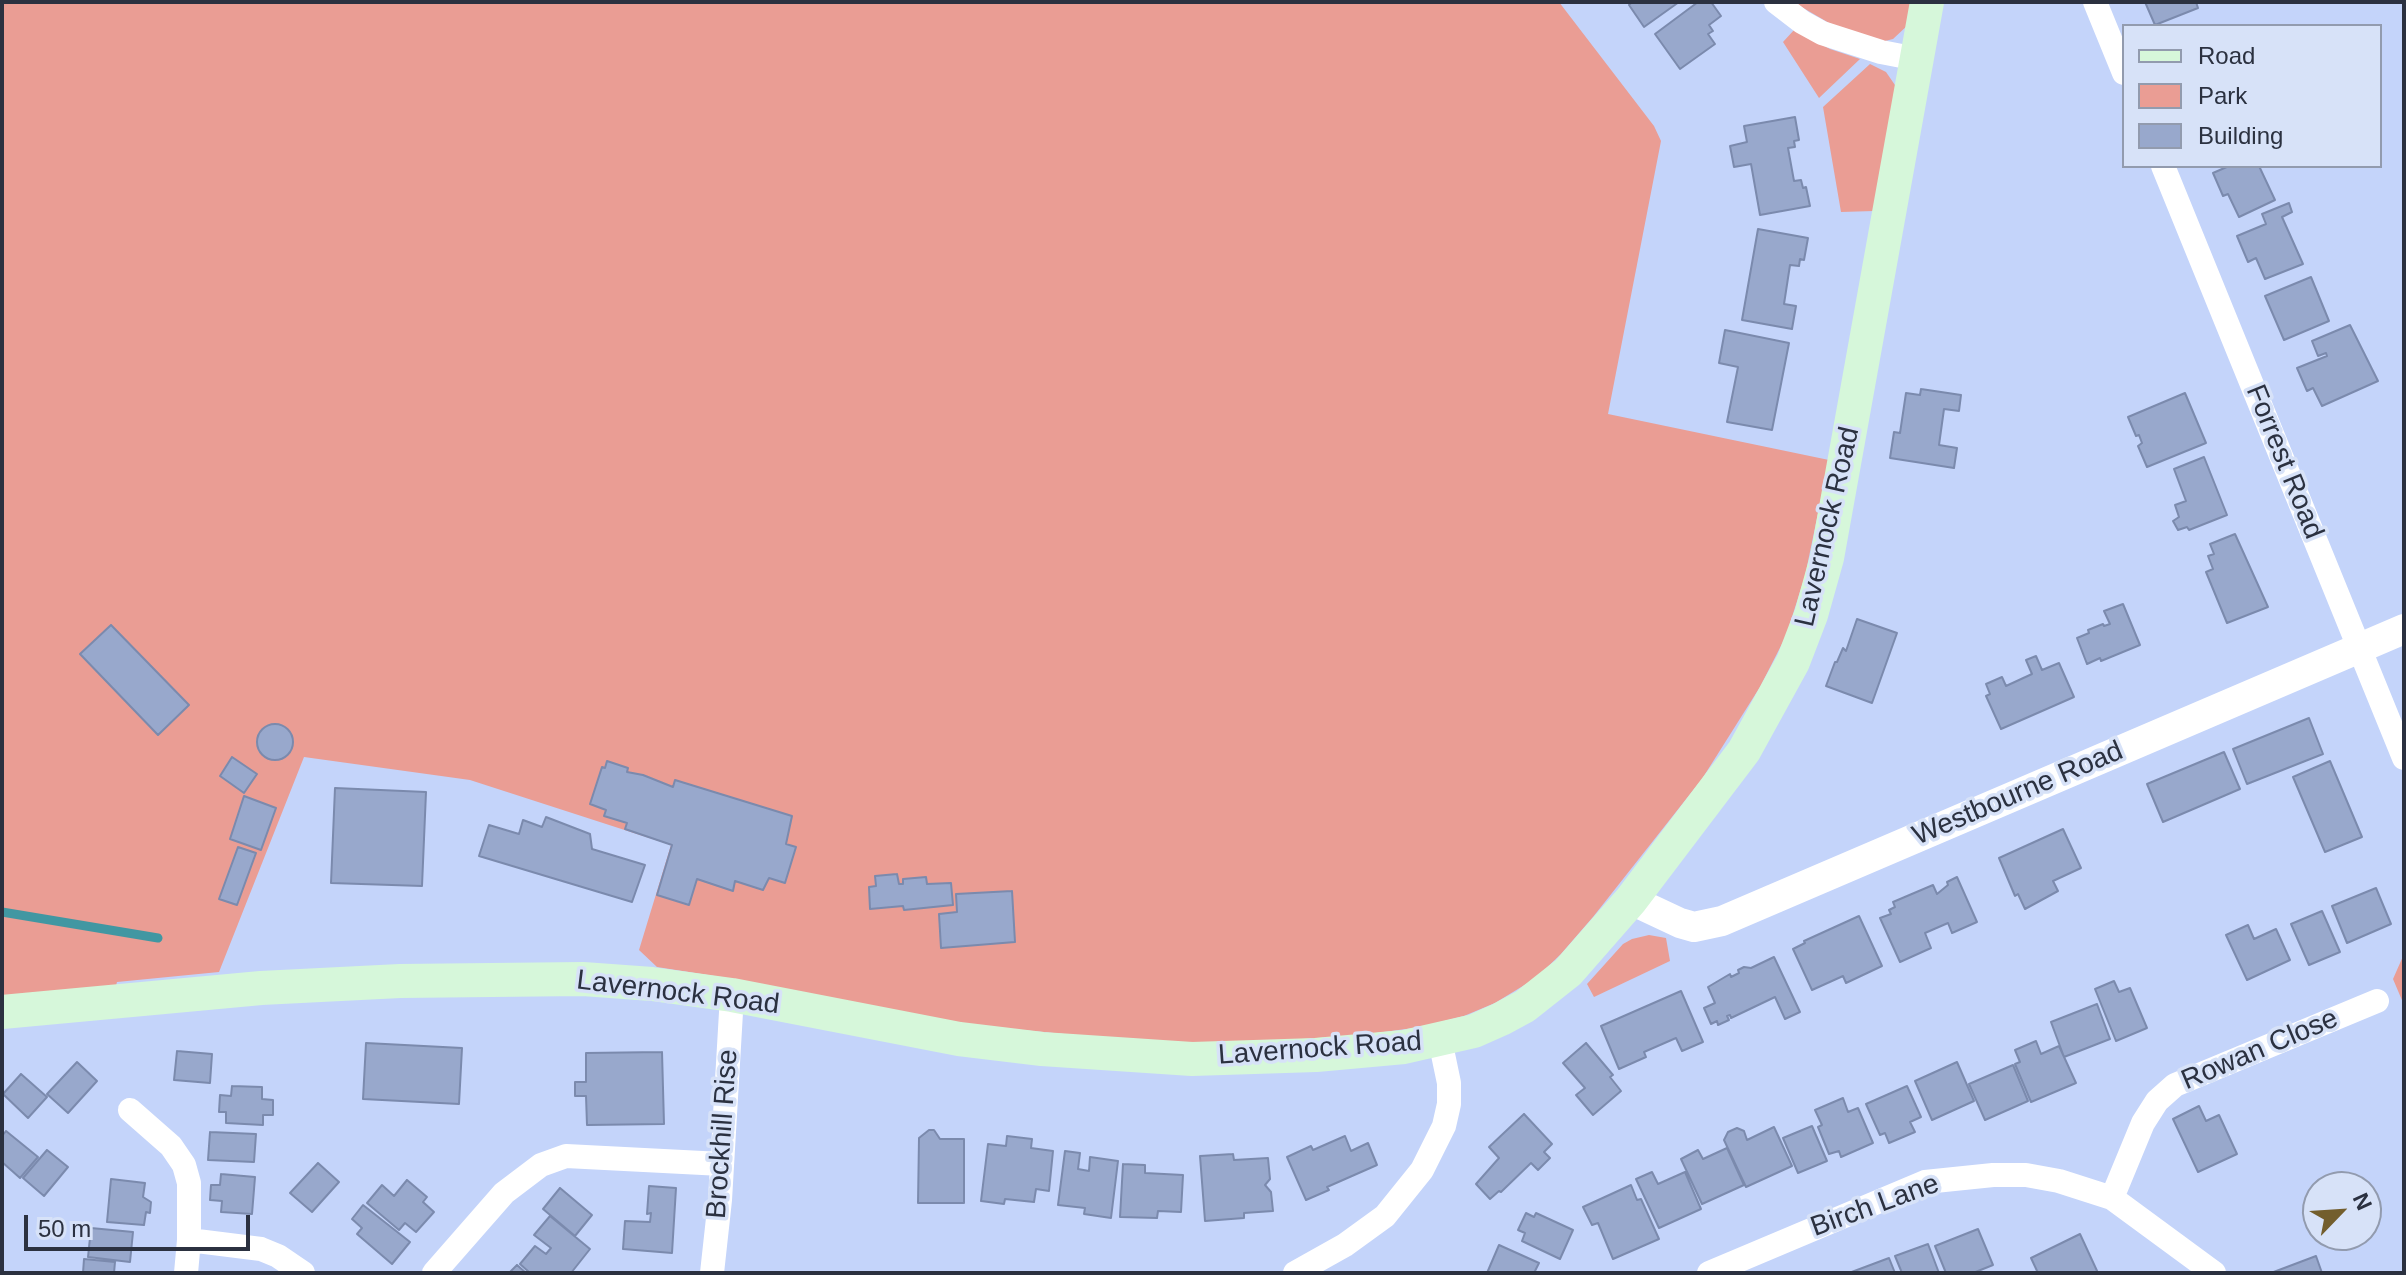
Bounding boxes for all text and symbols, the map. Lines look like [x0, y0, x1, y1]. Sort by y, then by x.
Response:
legend [2122, 24, 2382, 168]
text: Road [2198, 42, 2255, 69]
text: Park [2198, 82, 2247, 109]
text: Building [2198, 122, 2283, 149]
street label: Forrest Road [2238, 380, 2330, 544]
street label: Lavernock Road [1789, 424, 1867, 630]
street label: Westbourne Road [1908, 735, 2128, 853]
street label: Lavernock Road [575, 964, 781, 1022]
street label: Rowan Close [2177, 1002, 2343, 1098]
street label: Lavernock Road [1217, 1025, 1423, 1073]
street label: Brockhill Rise [700, 1048, 746, 1220]
street label: Birch Lane [1806, 1167, 1944, 1245]
north arrow [2302, 1171, 2382, 1251]
text: N [2348, 1189, 2377, 1214]
scale bar [28, 1199, 254, 1249]
text: 50 m [38, 1215, 91, 1242]

